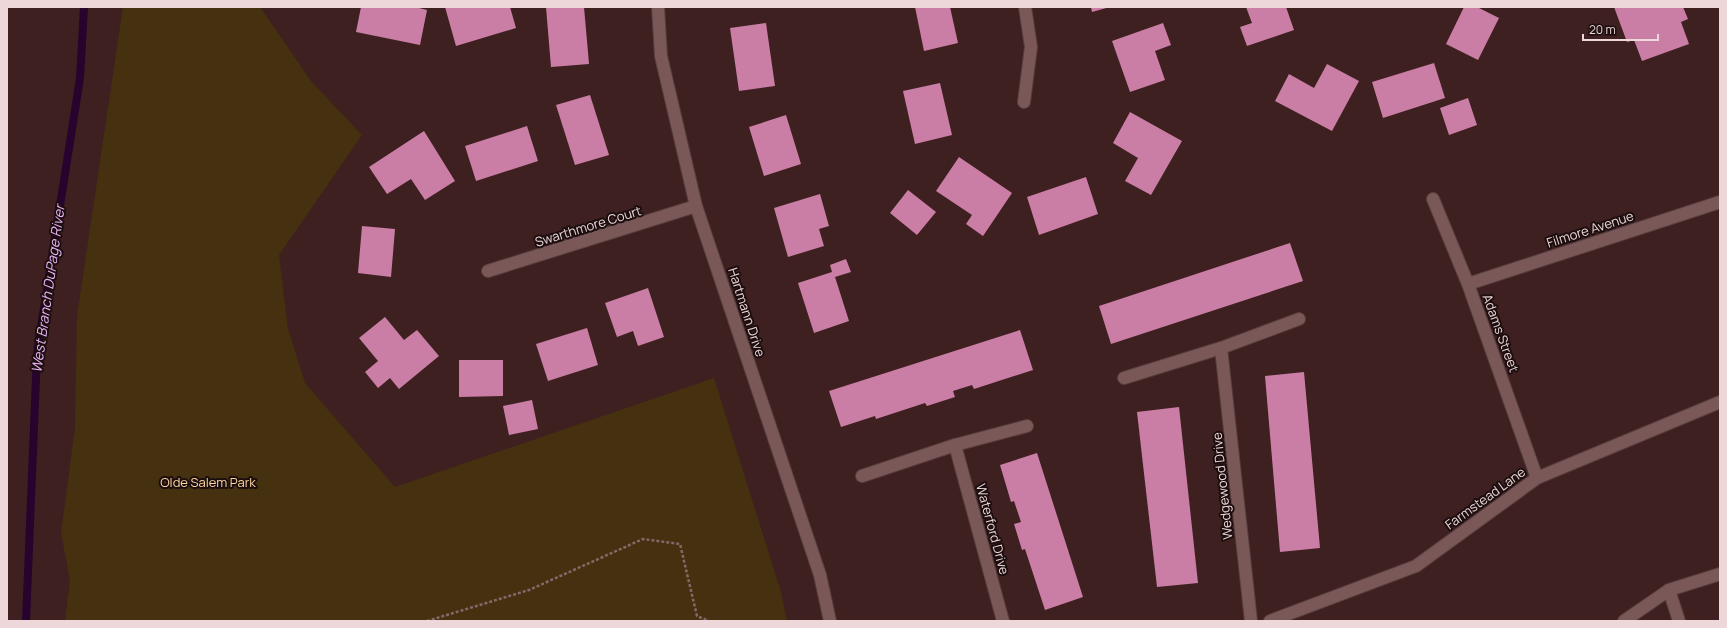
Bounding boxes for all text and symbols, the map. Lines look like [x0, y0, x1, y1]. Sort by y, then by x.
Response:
scale bar [1583, 16, 1658, 42]
text: 20 m [1589, 21, 1616, 38]
street label: Swarthmore Court [533, 201, 643, 251]
water label: West Branch DuPage River [26, 202, 69, 374]
street label: Filmore Avenue [1544, 206, 1636, 252]
street label: Hartmann Drive [724, 265, 770, 359]
street label: Adams Street [1479, 291, 1523, 375]
street label: Wedgewood Drive [1207, 431, 1237, 540]
street label: Farmstead Lane [1441, 463, 1529, 533]
park label: Olde Salem Park [160, 473, 256, 491]
street label: Waterford Drive [972, 482, 1014, 577]

